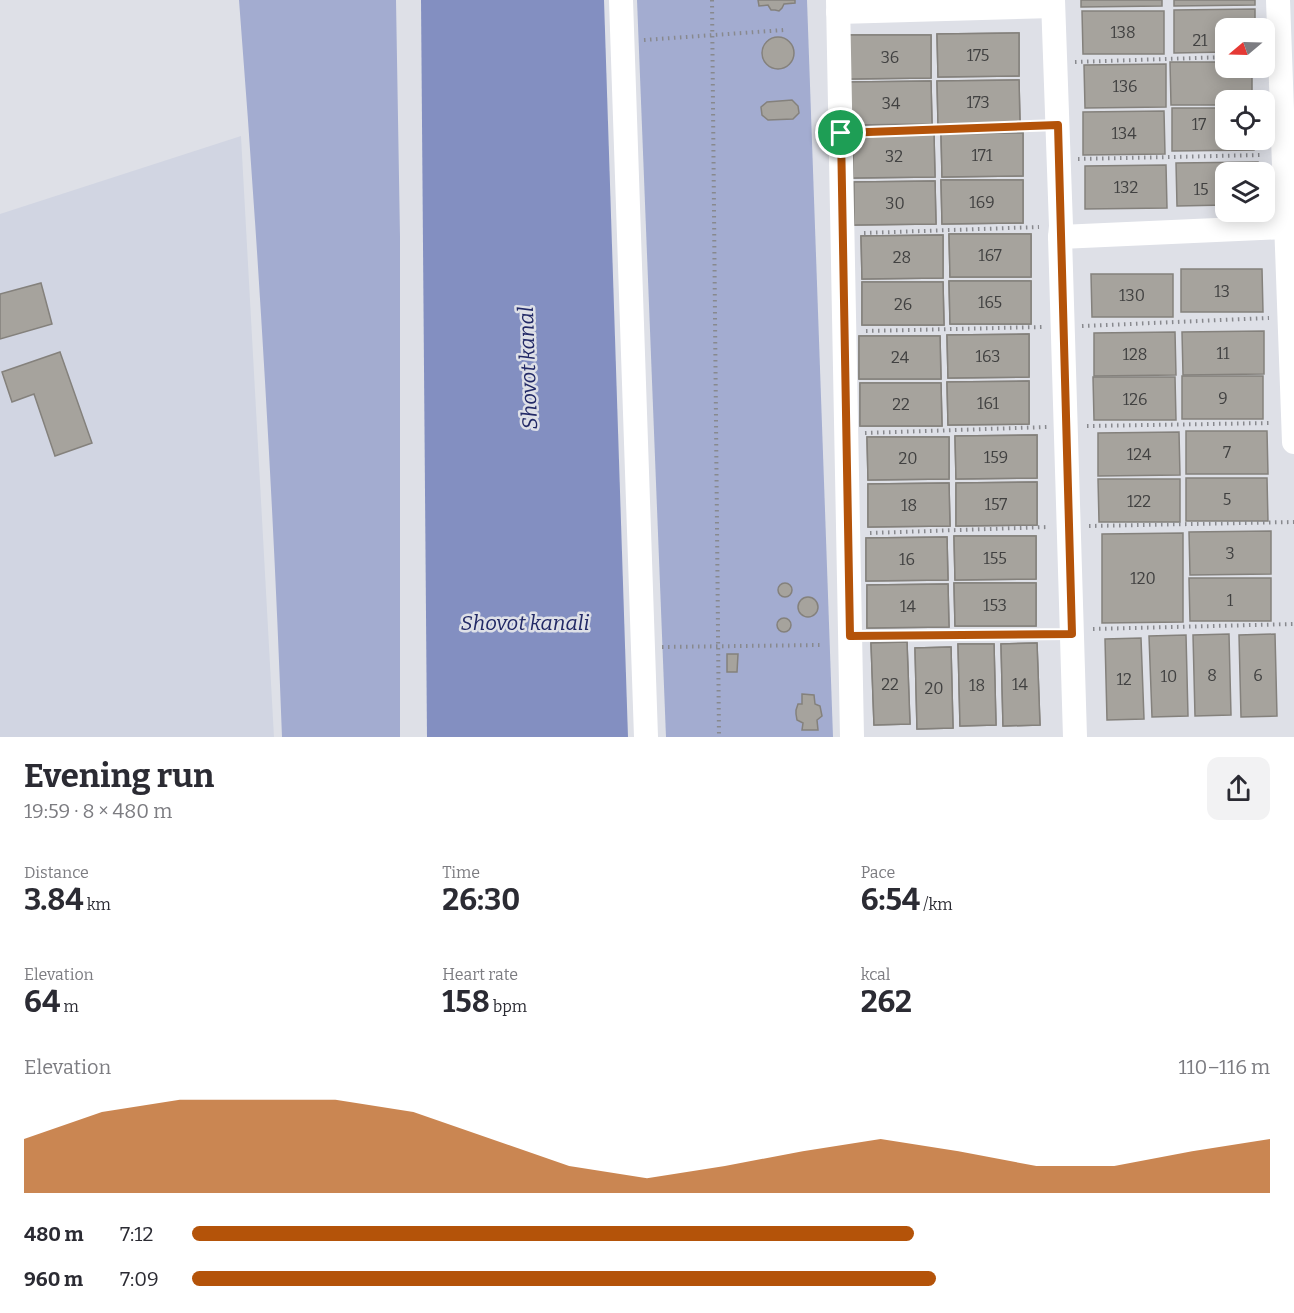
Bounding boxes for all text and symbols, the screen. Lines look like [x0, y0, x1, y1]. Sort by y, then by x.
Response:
north arrow [1215, 18, 1275, 78]
map controls [1215, 18, 1275, 222]
house number: 138 [1110, 23, 1136, 42]
house number: 21 [1192, 31, 1208, 50]
house number: 175 [967, 46, 989, 65]
house number: 36 [881, 48, 899, 67]
house number: 136 [1112, 77, 1138, 96]
button: locate [1215, 90, 1275, 150]
house number: 173 [966, 93, 990, 112]
house number: 34 [882, 94, 901, 113]
pin [815, 107, 866, 158]
house number: 17 [1192, 115, 1206, 134]
icon: arrive [824, 116, 857, 149]
house number: 134 [1112, 124, 1137, 143]
house number: 171 [972, 146, 993, 165]
house number: 32 [885, 147, 903, 166]
button: layers [1215, 162, 1275, 222]
house number: 132 [1114, 178, 1138, 197]
house number: 15 [1193, 180, 1209, 199]
house number: 169 [969, 193, 995, 212]
house number: 30 [885, 194, 905, 213]
house number: 167 [978, 246, 1002, 265]
house number: 28 [893, 248, 911, 267]
house number: 13 [1214, 282, 1230, 301]
house number: 130 [1119, 286, 1145, 305]
house number: 165 [978, 293, 1002, 312]
house number: 26 [894, 295, 912, 314]
water label: Shovot kanal [513, 306, 543, 430]
house number: 11 [1217, 344, 1230, 363]
house number: 128 [1123, 345, 1147, 364]
house number: 163 [976, 347, 1000, 366]
house number: 24 [891, 348, 910, 367]
house number: 9 [1218, 389, 1228, 408]
house number: 126 [1123, 390, 1147, 409]
house number: 161 [977, 394, 1000, 413]
house number: 22 [892, 395, 910, 414]
house number: 7 [1223, 443, 1231, 462]
house number: 124 [1127, 445, 1152, 464]
house number: 159 [984, 448, 1008, 467]
house number: 20 [899, 449, 917, 468]
house number: 5 [1223, 490, 1231, 509]
house number: 122 [1127, 492, 1151, 511]
house number: 157 [985, 495, 1007, 514]
house number: 18 [901, 496, 917, 515]
house number: 3 [1225, 544, 1235, 563]
house number: 155 [983, 549, 1007, 568]
house number: 16 [899, 550, 915, 569]
house number: 120 [1130, 569, 1156, 588]
house number: 1 [1227, 591, 1234, 610]
house number: 153 [983, 596, 1007, 615]
house number: 14 [900, 597, 917, 616]
water label: Shovot kanali [461, 610, 589, 636]
house number: 8 [1207, 666, 1217, 685]
house number: 6 [1253, 666, 1263, 685]
house number: 10 [1161, 667, 1177, 686]
house number: 12 [1116, 670, 1132, 689]
house number: 22 [881, 675, 899, 694]
house number: 14 [1012, 675, 1029, 694]
house number: 18 [969, 676, 985, 695]
house number: 20 [925, 679, 943, 698]
text: Evening run [24, 756, 214, 796]
button: share [1207, 757, 1270, 820]
text: 19:59 · 8 × 480 m [24, 799, 172, 823]
text: Distance [24, 863, 89, 882]
text: Time [442, 863, 480, 882]
text: Pace [861, 863, 895, 882]
text: 3.84 [24, 882, 84, 918]
text: 26:30 [442, 882, 520, 918]
text: 6:54 [861, 882, 920, 918]
text: km [84, 895, 111, 914]
text: /km [920, 895, 953, 914]
text: Elevation [24, 965, 94, 984]
text: Heart rate [442, 965, 518, 984]
text: kcal [861, 965, 890, 984]
text: 64 [24, 984, 60, 1020]
text: 158 [442, 984, 490, 1020]
text: 262 [861, 984, 912, 1020]
text: m [60, 997, 79, 1016]
text: bpm [490, 997, 527, 1016]
text: Elevation [24, 1055, 111, 1079]
text: 110–116 m [1178, 1055, 1270, 1079]
text: 480 m [24, 1222, 84, 1246]
text: 7:12 [120, 1222, 153, 1246]
text: 960 m [24, 1267, 83, 1291]
text: 7:09 [120, 1267, 159, 1291]

